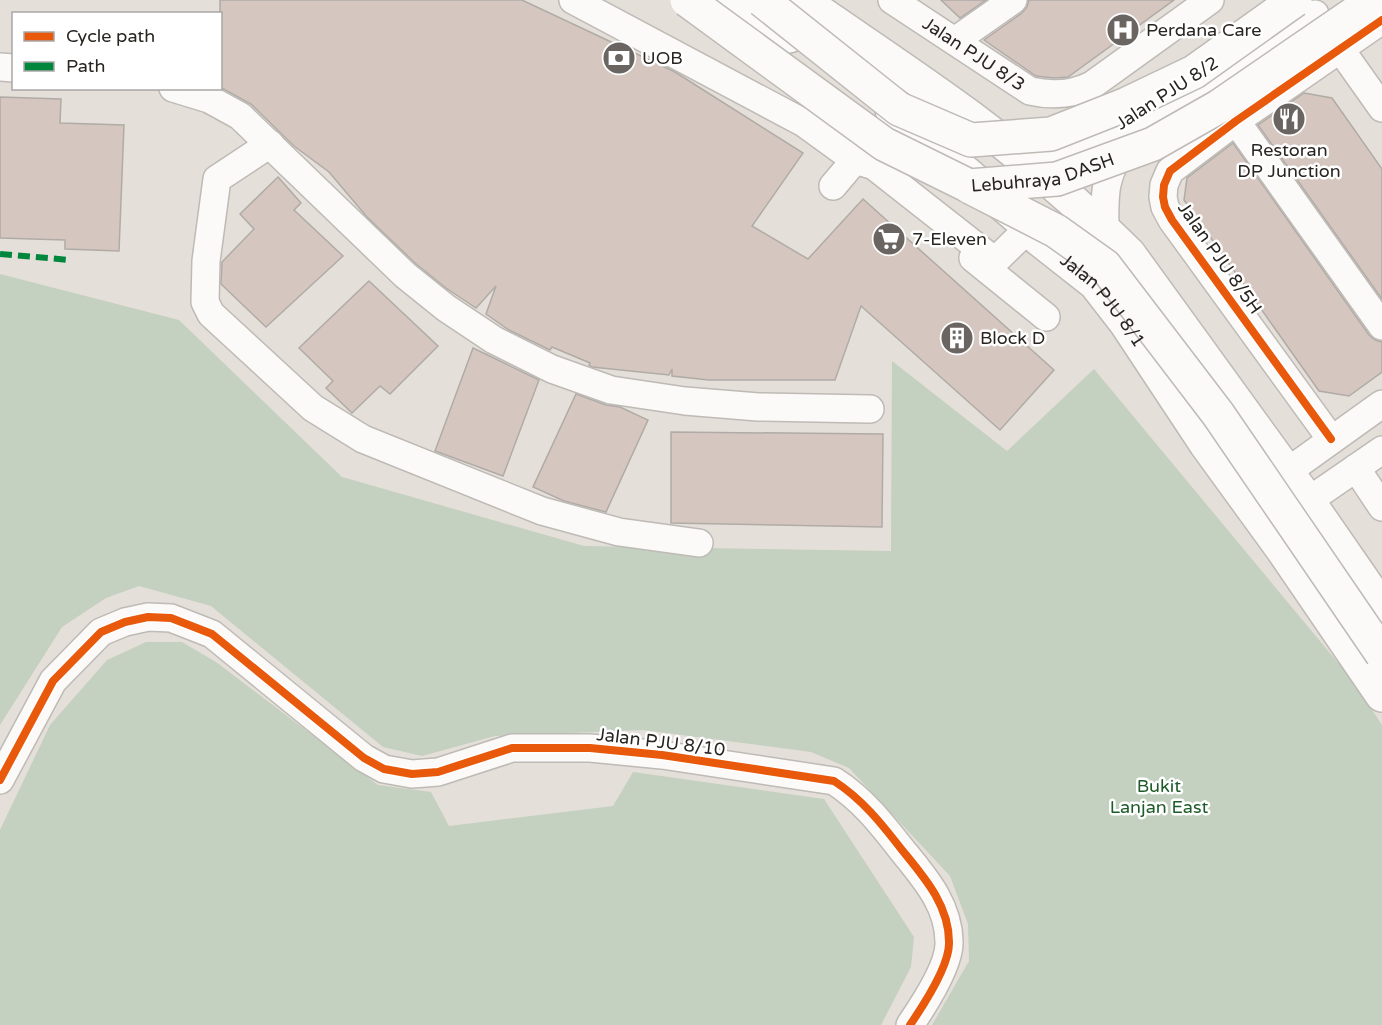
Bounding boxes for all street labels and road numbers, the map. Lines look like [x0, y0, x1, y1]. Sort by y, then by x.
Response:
street label: Jalan PJU 8/3 [918, 12, 1029, 96]
street label: Jalan PJU 8/2 [1111, 52, 1223, 134]
street label: Lebuhraya DASH [970, 148, 1117, 197]
street label: Jalan PJU 8/5H [1173, 198, 1267, 318]
street label: Jalan PJU 8/1 [1056, 249, 1150, 351]
street label: Jalan PJU 8/10 [595, 723, 727, 761]

